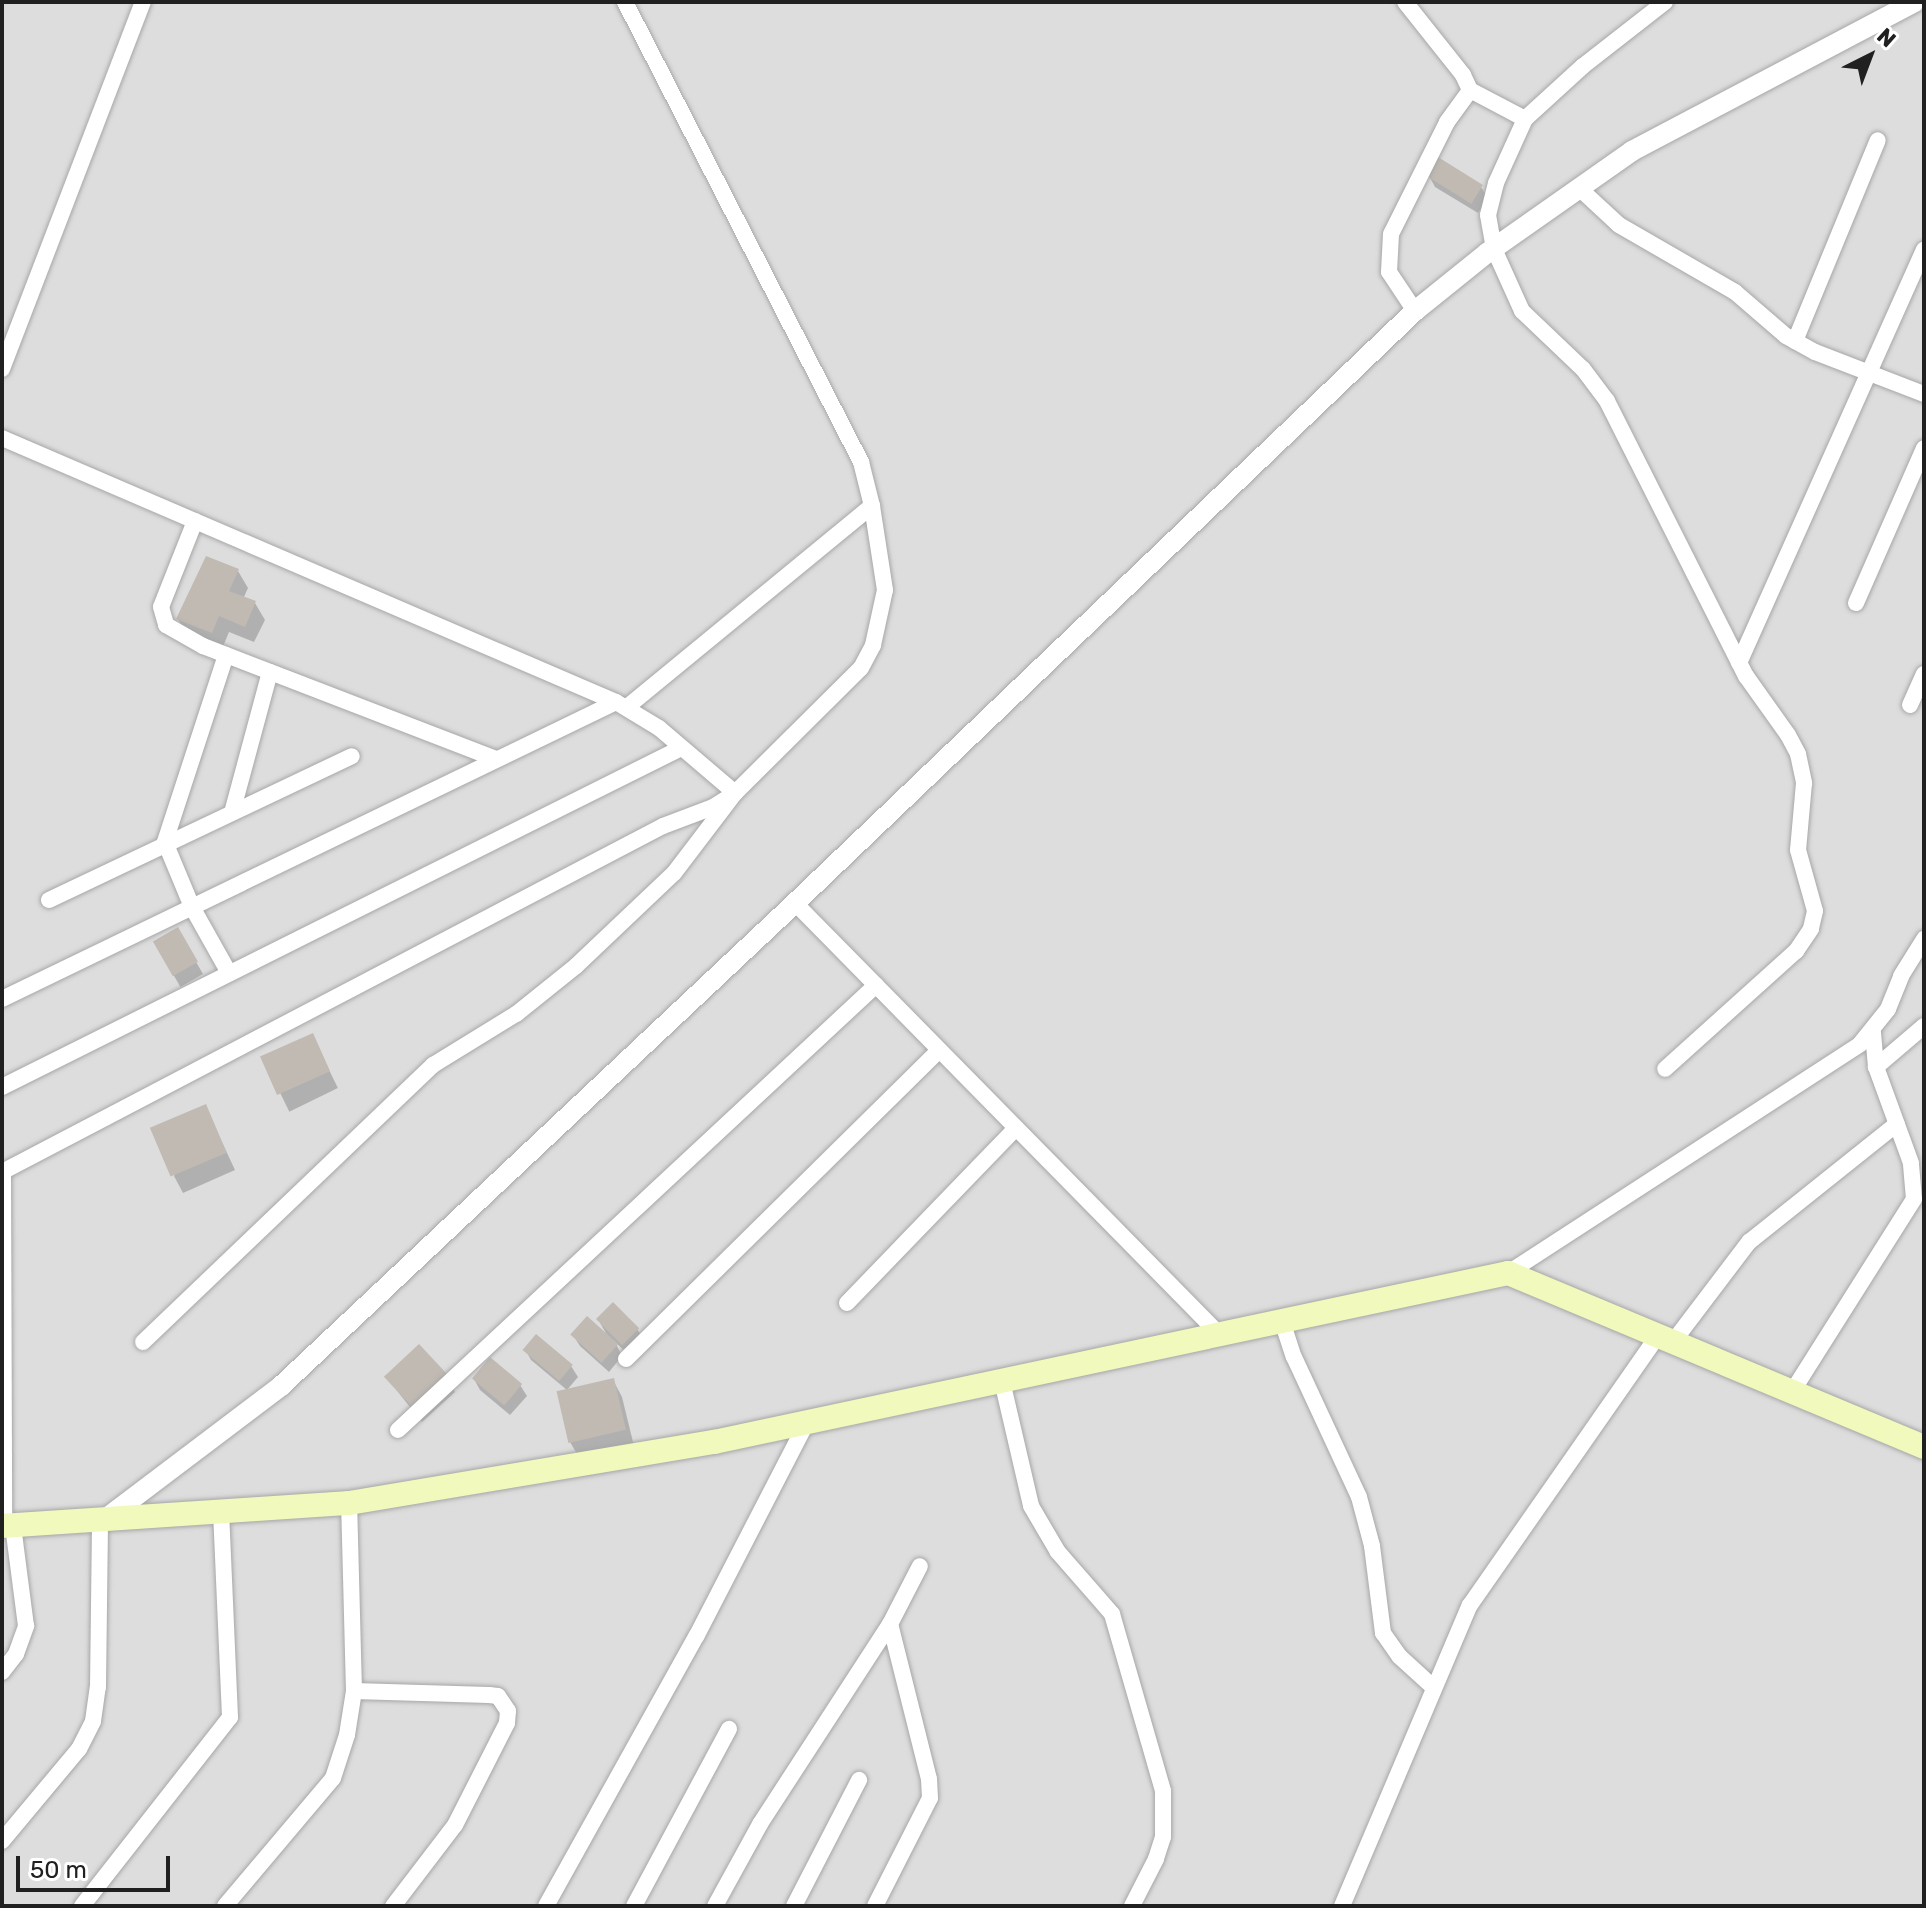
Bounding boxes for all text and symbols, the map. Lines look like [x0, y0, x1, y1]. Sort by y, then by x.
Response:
north arrow [1830, 16, 1910, 96]
text: N [1871, 22, 1901, 53]
scale bar [20, 1840, 174, 1890]
text: 50 m [30, 1856, 87, 1884]

